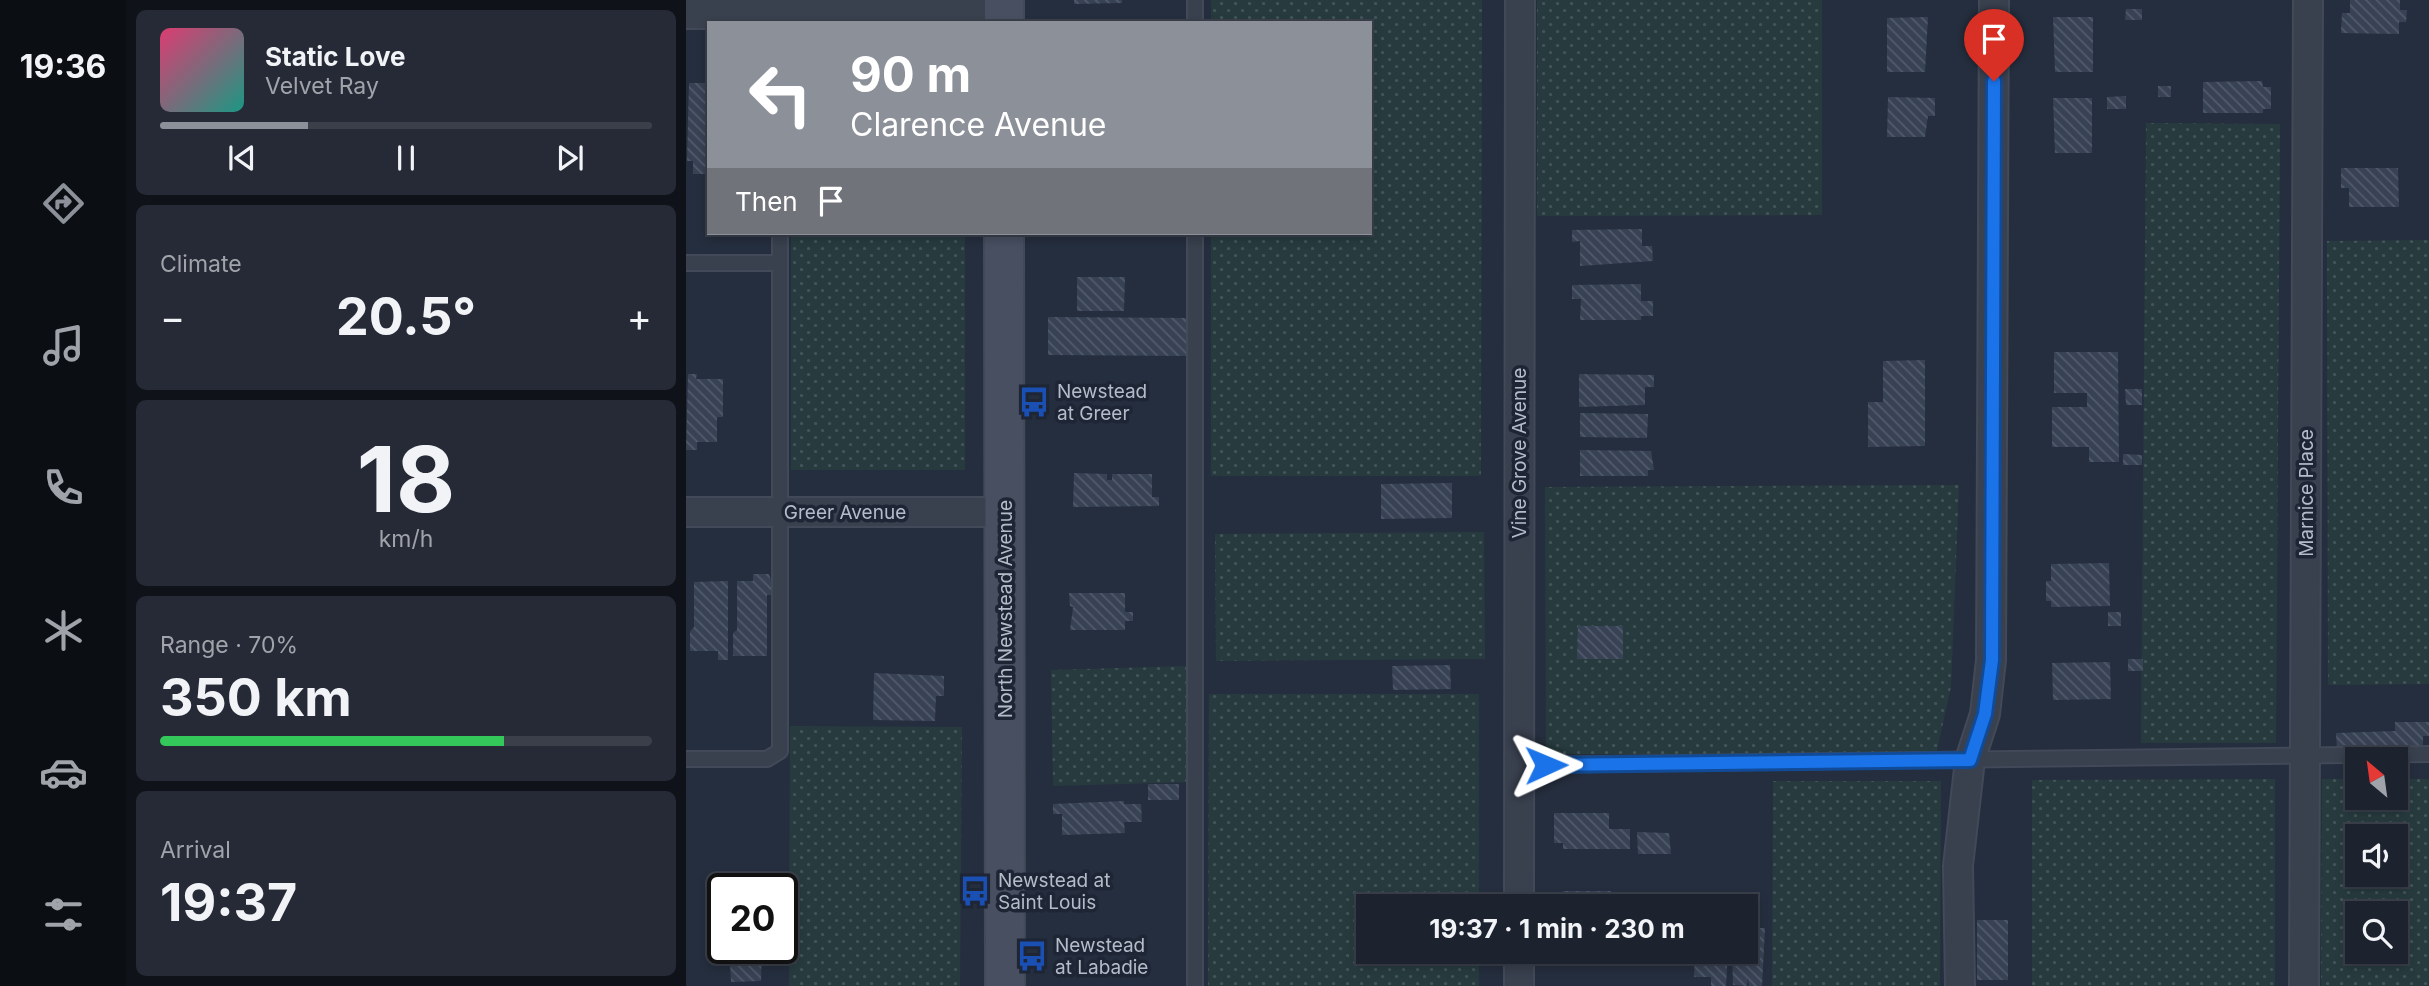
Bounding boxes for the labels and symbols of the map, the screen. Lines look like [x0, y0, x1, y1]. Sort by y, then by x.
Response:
pin [1964, 9, 2024, 81]
street label: Vine Grove Avenue [1508, 368, 1531, 538]
place label: Newstead at Greer [1057, 380, 1147, 425]
bus stop icon: Newstead at Greer [1017, 385, 1051, 419]
street label: Marnice Place [2295, 429, 2318, 557]
street label: North Newstead Avenue [994, 500, 1017, 718]
street label: Greer Avenue [784, 501, 906, 524]
position arrow [1509, 728, 1583, 802]
north arrow [2345, 747, 2408, 810]
place label: Newstead at Saint Louis [998, 869, 1110, 914]
speed limit sign: 20 [707, 873, 798, 964]
bus stop icon: Newstead at Saint Louis [958, 874, 992, 908]
place label: Newstead at Labadie [1055, 934, 1148, 979]
bus stop icon: Newstead at Labadie [1015, 939, 1049, 973]

